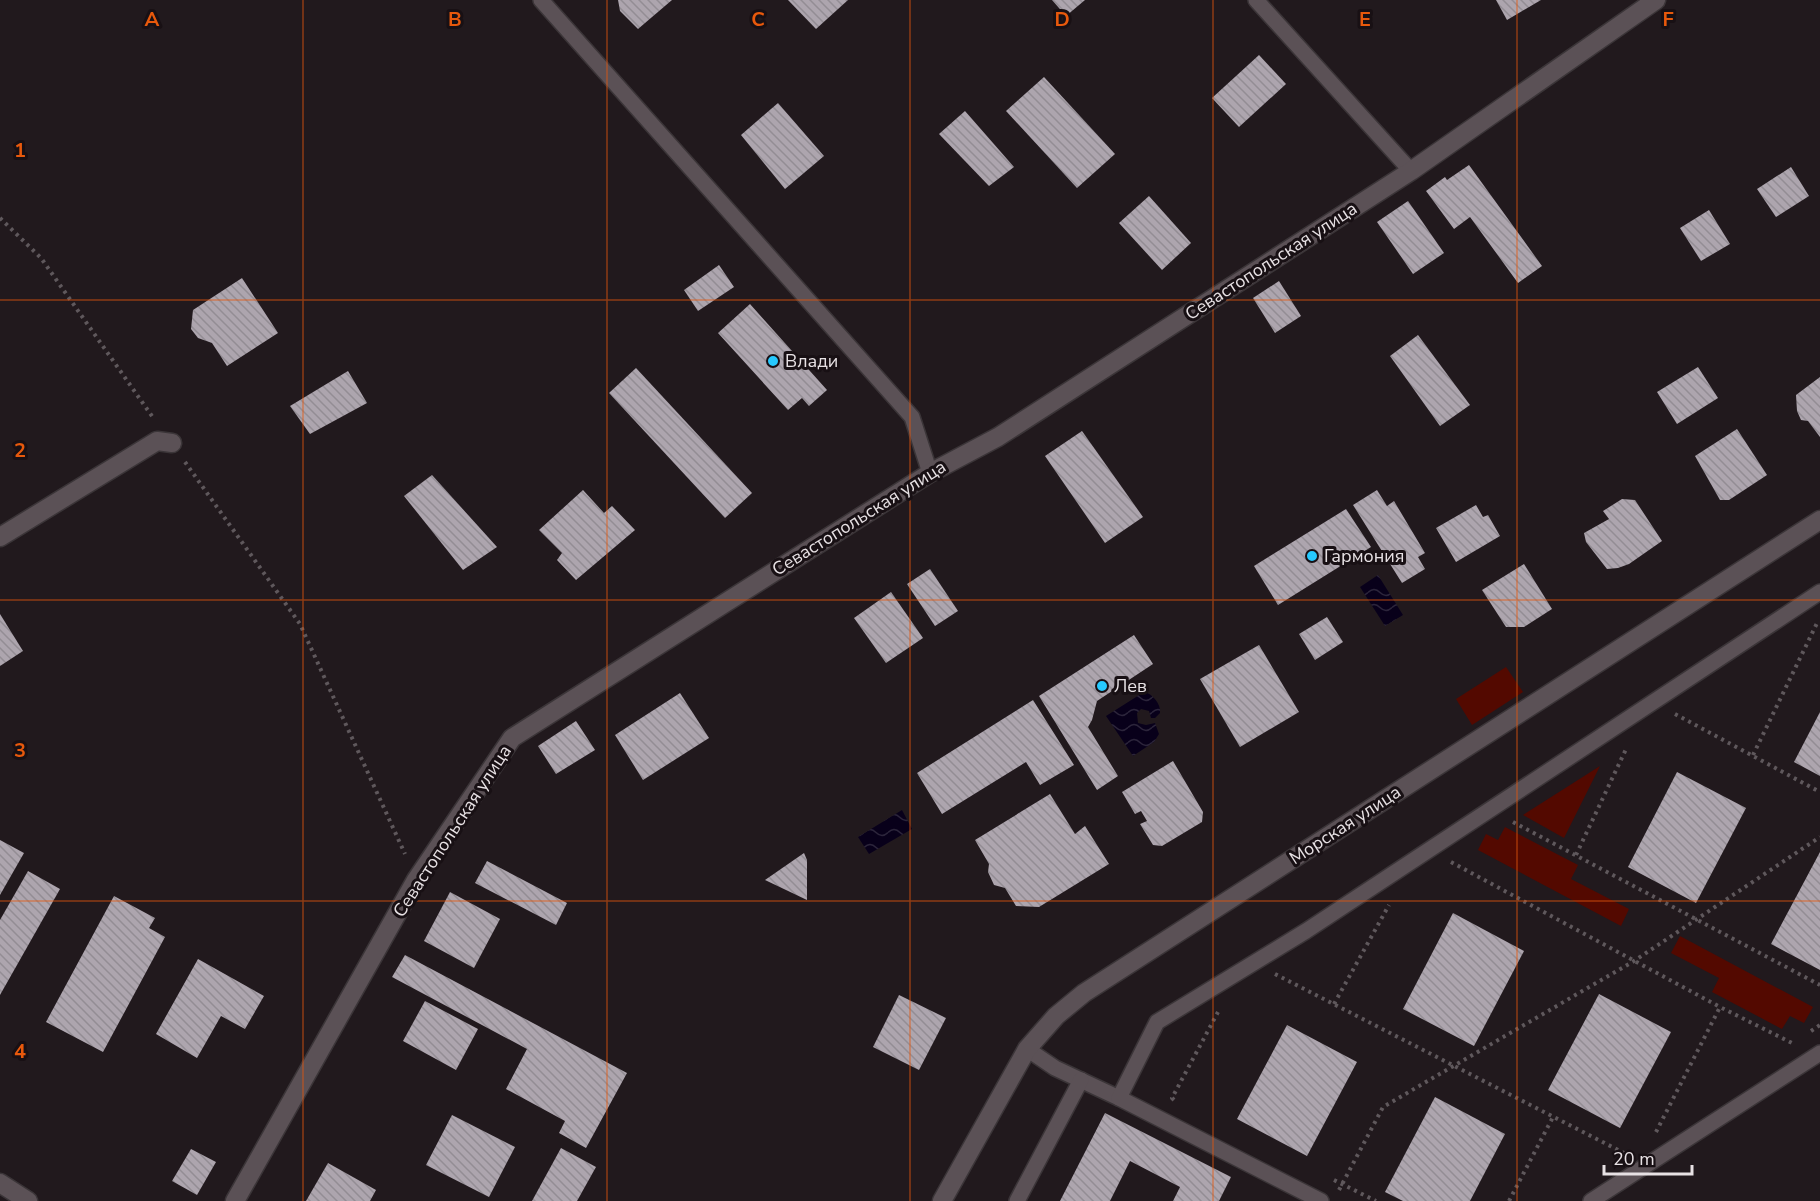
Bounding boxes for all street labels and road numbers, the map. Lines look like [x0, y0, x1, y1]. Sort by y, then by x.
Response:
street label: Севастопольская улица [1180, 196, 1362, 326]
street label: Севастопольская улица [768, 455, 950, 581]
street label: Севастопольская улица [387, 740, 517, 922]
street label: Морская улица [1285, 780, 1405, 870]

